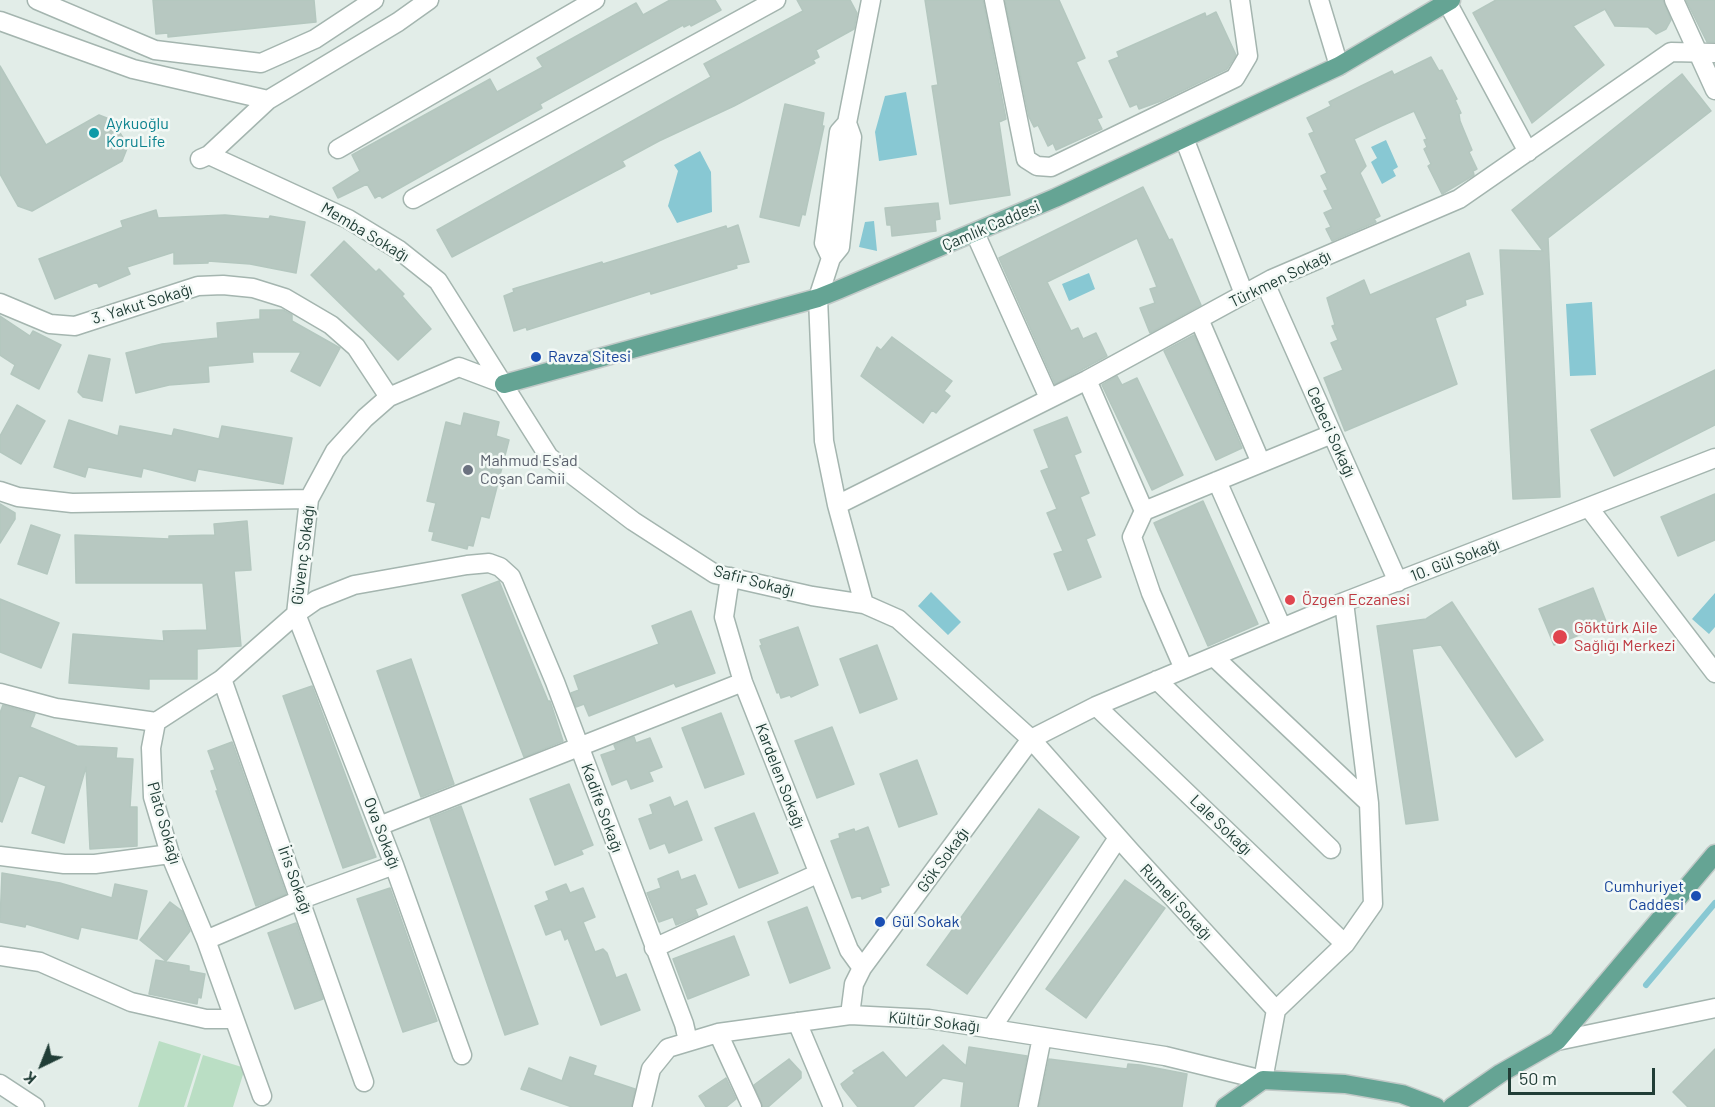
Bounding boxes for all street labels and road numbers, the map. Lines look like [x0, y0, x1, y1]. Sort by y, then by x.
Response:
street label: Çamlık Caddesi [939, 197, 1043, 255]
street label: Memba Sokağı [317, 198, 413, 266]
street label: Türkmen Sokağı [1226, 246, 1334, 312]
street label: 3. Yakut Sokağı [89, 280, 195, 328]
street label: Cebeci Sokağı [1302, 384, 1360, 480]
street label: Güvenç Sokağı [287, 504, 319, 606]
street label: 10. Gül Sokağı [1408, 534, 1502, 586]
street label: Safir Sokağı [712, 561, 796, 601]
street label: Kardelen Sokağı [751, 721, 809, 831]
street label: Kadife Sokağı [577, 761, 627, 855]
street label: Plato Sokağı [143, 780, 185, 866]
street label: Lale Sokağı [1186, 791, 1256, 859]
street label: Ova Sokağı [360, 795, 404, 871]
street label: Gök Sokağı [913, 824, 973, 896]
street label: İris Sokağı [274, 843, 316, 917]
street label: Rumeli Sokağı [1136, 860, 1216, 944]
street label: Kültür Sokağı [887, 1008, 981, 1036]

